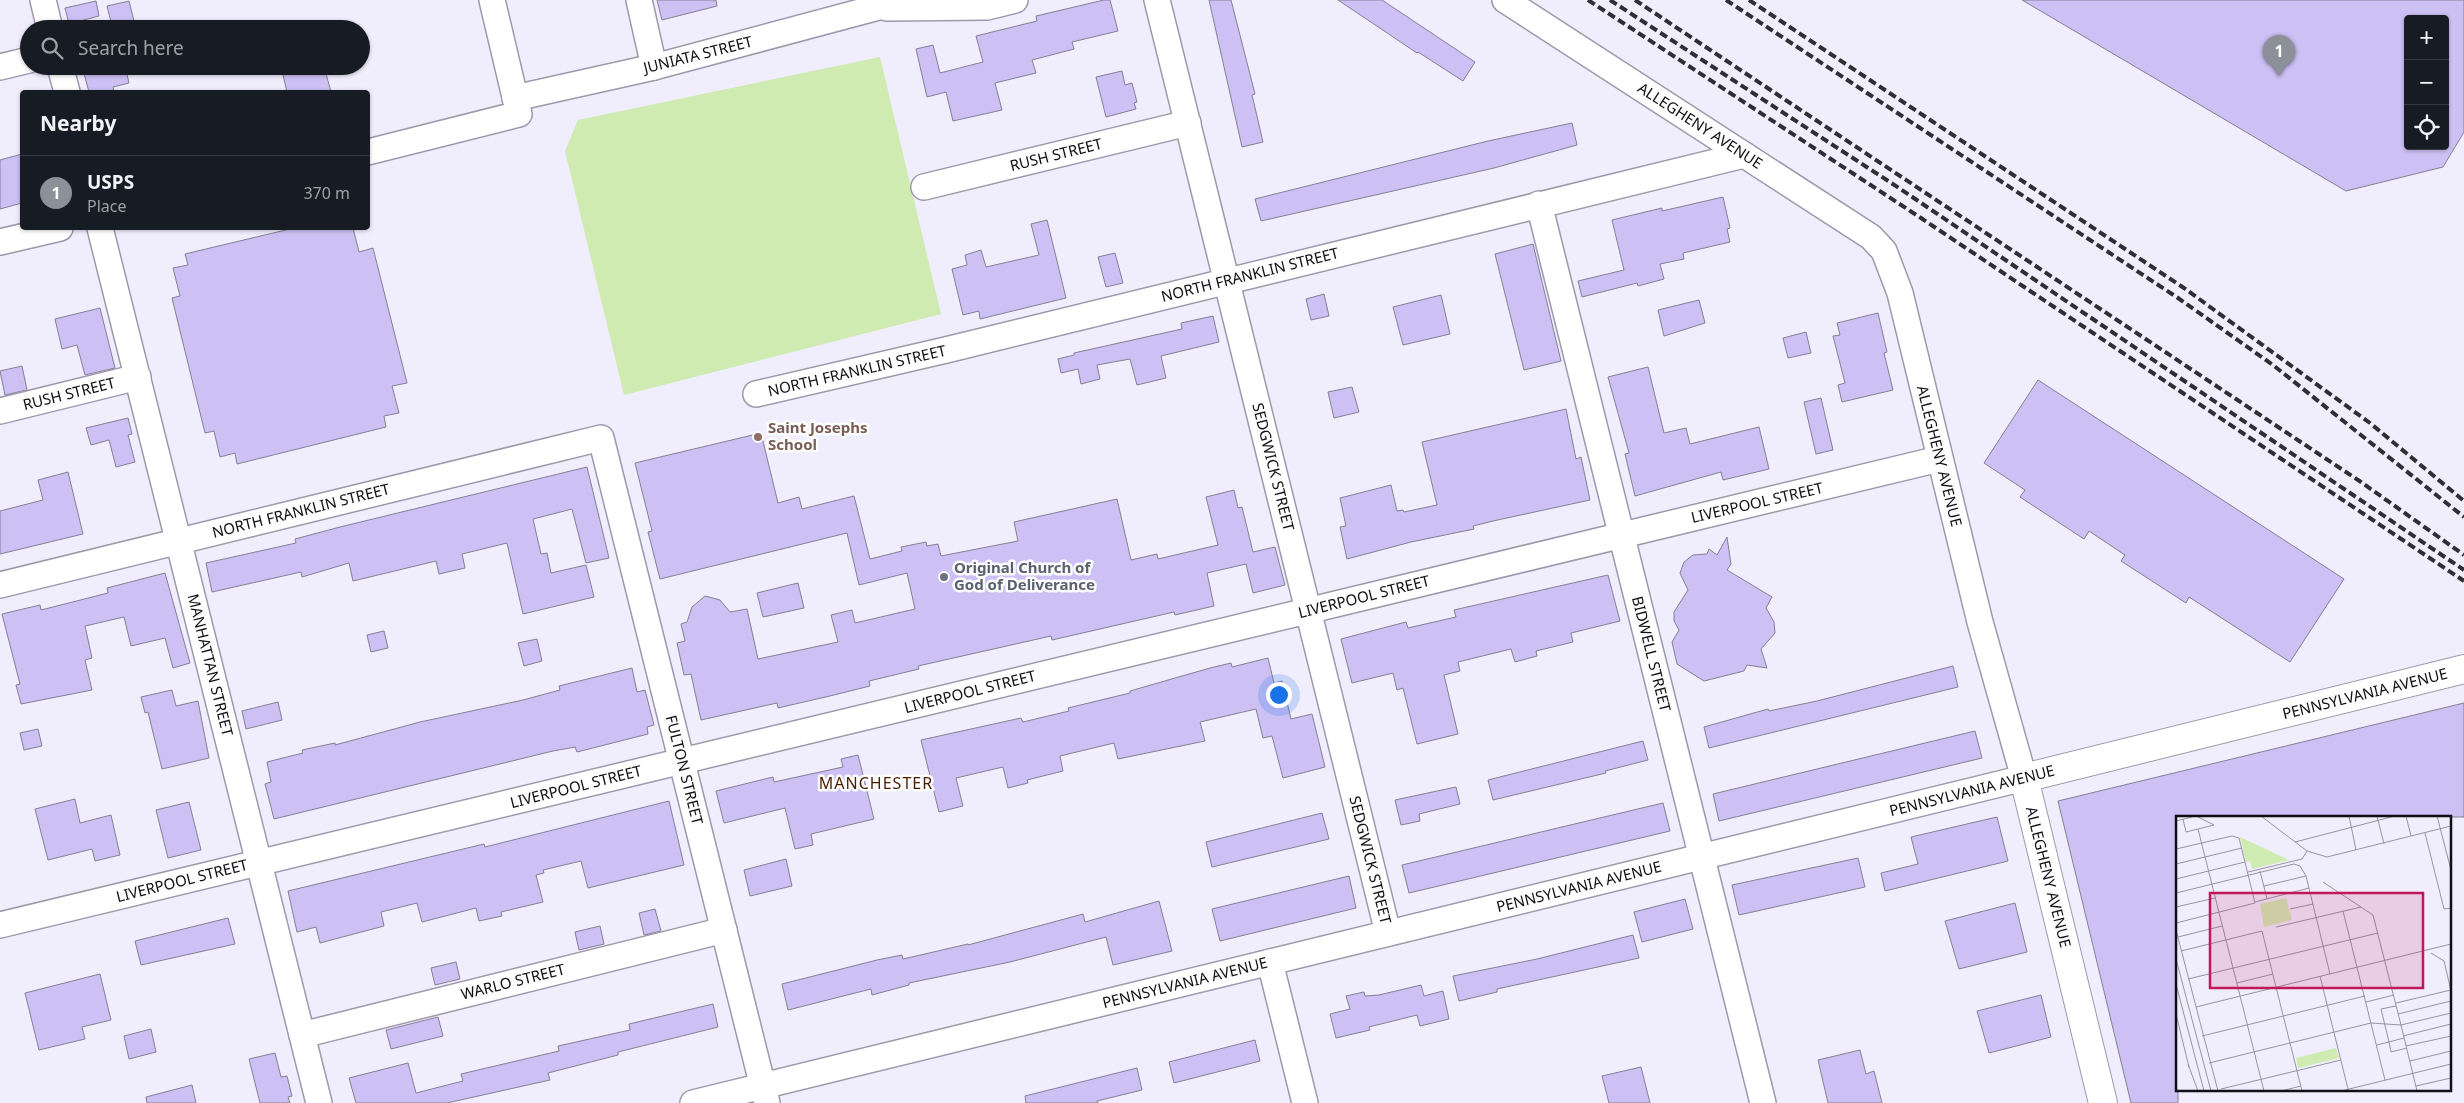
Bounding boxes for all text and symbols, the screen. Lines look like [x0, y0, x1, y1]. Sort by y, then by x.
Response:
map controls [2404, 15, 2449, 150]
button: + [2404, 15, 2449, 60]
search box [20, 20, 370, 75]
street label: JUNIATA STREET [639, 31, 755, 78]
icon: search [38, 34, 66, 62]
text: Search here [78, 35, 184, 61]
pin: 1 [2263, 35, 2295, 76]
button: − [2404, 60, 2449, 105]
street label: ALLEGHENY AVENUE [1634, 77, 1767, 173]
button: locate [2404, 105, 2449, 150]
text: Nearby [40, 109, 116, 137]
street label: RUSH STREET [1007, 133, 1105, 175]
text: USPS [87, 169, 134, 195]
text: 1 [51, 182, 61, 204]
text: 370 m [303, 182, 350, 204]
text: Place [87, 195, 127, 217]
street label: NORTH FRANKLIN STREET [1159, 242, 1341, 306]
street label: NORTH FRANKLIN STREET [766, 340, 949, 400]
street label: RUSH STREET [20, 372, 118, 414]
street label: ALLEGHENY AVENUE [1913, 383, 1967, 528]
street label: SEDGWICK STREET [1248, 401, 1300, 533]
place label: Saint Josephs School [768, 417, 867, 454]
marker: Saint Josephs School [752, 431, 764, 443]
street label: LIVERPOOL STREET [1689, 477, 1825, 527]
street label: NORTH FRANKLIN STREET [210, 478, 392, 542]
place label: Original Church of God of Deliverance [954, 557, 1095, 594]
street label: LIVERPOOL STREET [1296, 570, 1432, 622]
marker: Original Church of God of Deliverance [938, 571, 950, 583]
street label: MANHATTAN STREET [184, 592, 238, 739]
street label: BIDWELL STREET [1628, 594, 1676, 714]
street label: PENNSYLVANIA AVENUE [2280, 663, 2449, 723]
street label: LIVERPOOL STREET [902, 665, 1038, 717]
your location [1266, 682, 1292, 708]
street label: FULTON STREET [662, 713, 708, 827]
street label: LIVERPOOL STREET [508, 760, 644, 812]
street label: PENNSYLVANIA AVENUE [1887, 760, 2056, 820]
district label: MANCHESTER [819, 772, 933, 794]
street label: SEDGWICK STREET [1345, 794, 1397, 926]
street label: ALLEGHENY AVENUE [2022, 804, 2076, 949]
inset map [2176, 816, 2452, 1090]
street label: LIVERPOOL STREET [114, 854, 250, 906]
street label: PENNSYLVANIA AVENUE [1494, 856, 1663, 916]
street label: PENNSYLVANIA AVENUE [1100, 952, 1269, 1012]
street label: WARLO STREET [459, 958, 567, 1004]

